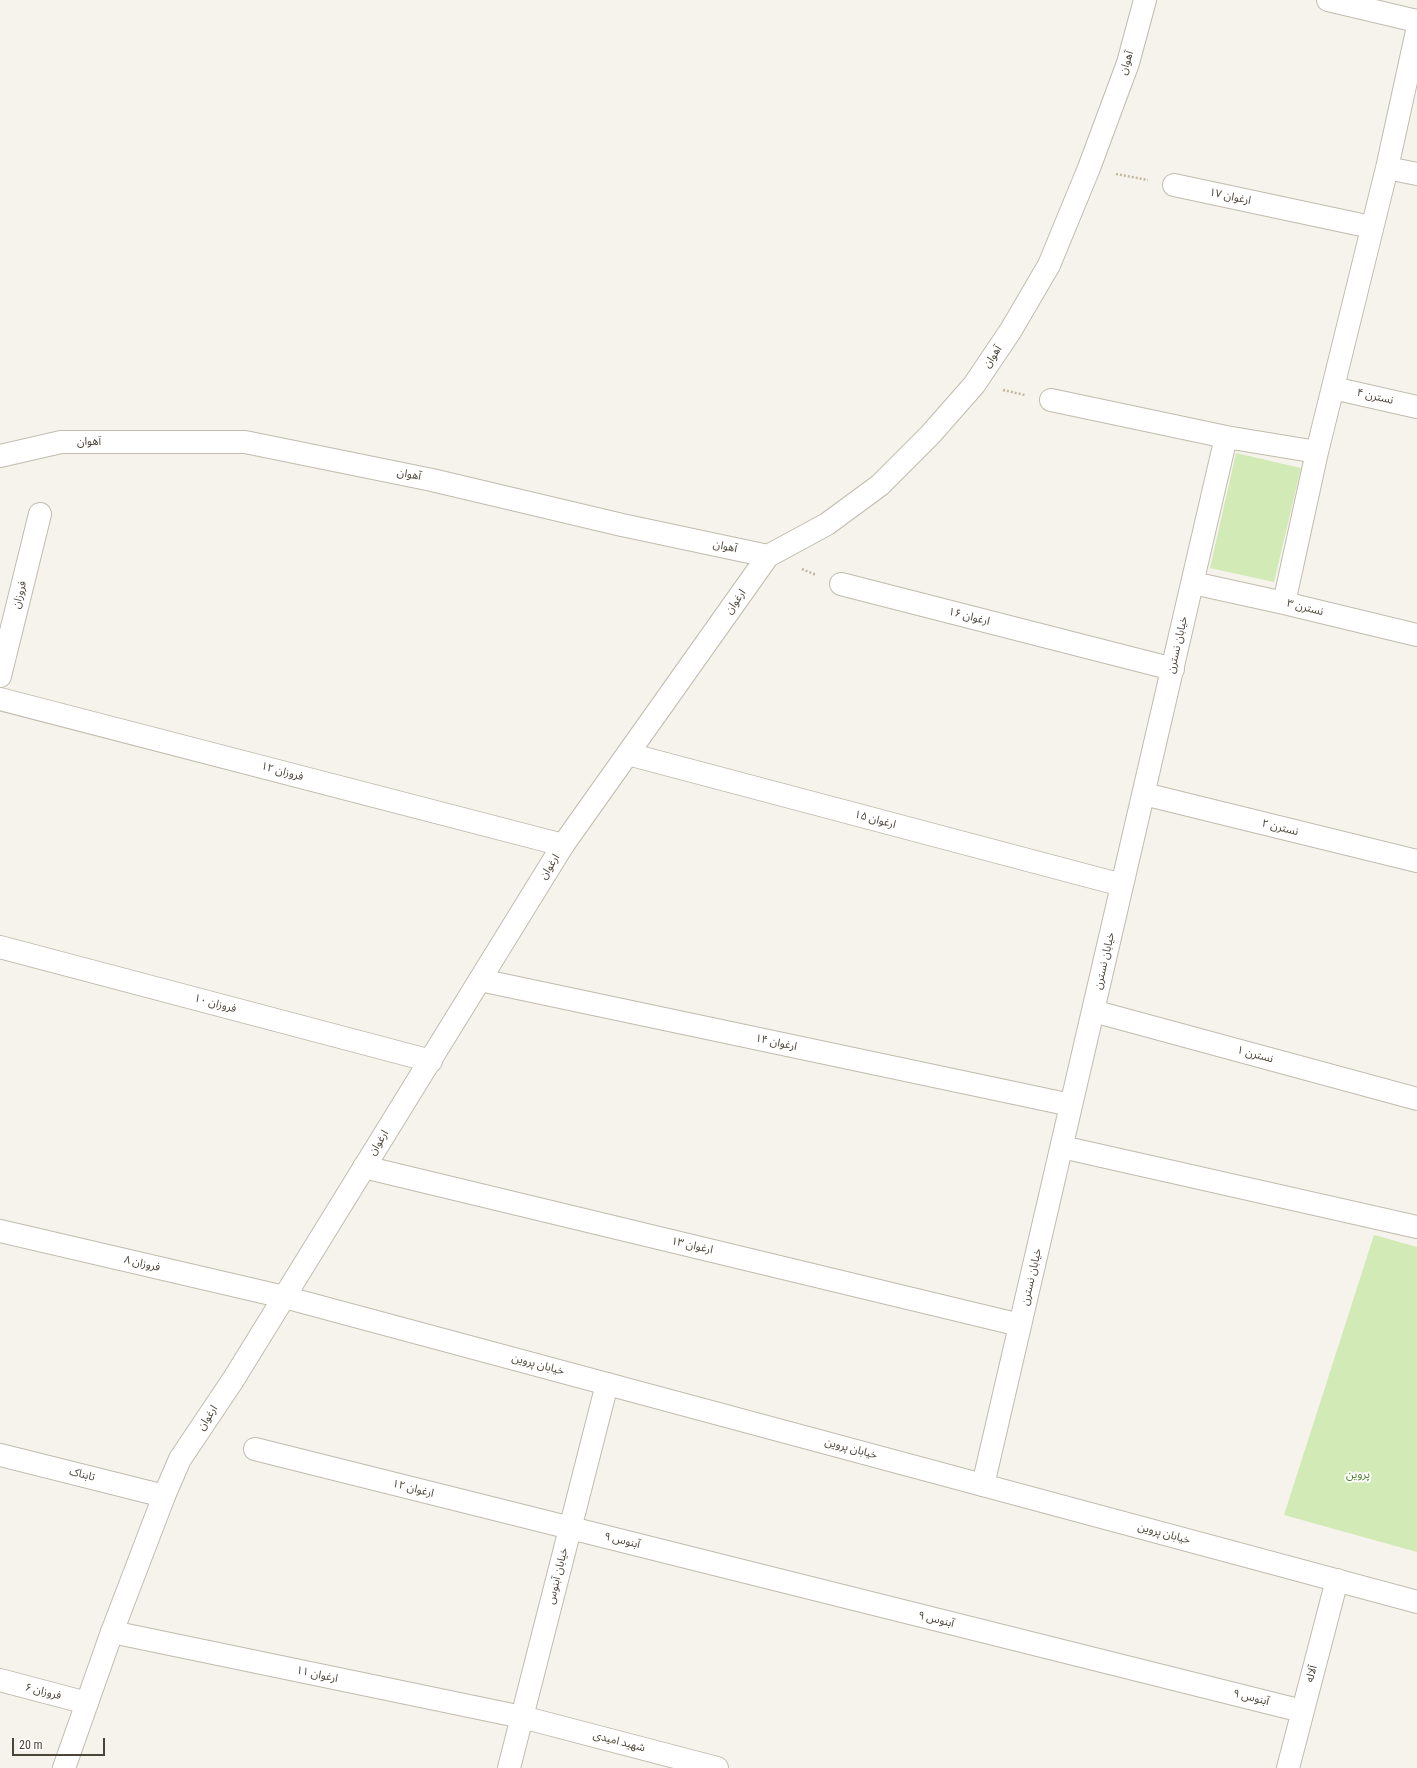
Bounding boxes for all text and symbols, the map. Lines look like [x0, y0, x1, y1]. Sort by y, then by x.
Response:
street label: آهوان [1117, 49, 1137, 77]
street label: ارغوان ۱۷ [1208, 186, 1252, 208]
street label: آهوان [981, 343, 1005, 371]
street label: نسترن ۴ [1355, 386, 1395, 408]
street label: آهوان [77, 435, 101, 449]
street label: آهوان [396, 466, 422, 484]
street label: آهوان [712, 538, 738, 556]
street label: فروزان [10, 580, 30, 610]
street label: ارغوان [723, 587, 749, 617]
street label: نسترن ۳ [1285, 597, 1325, 619]
street label: ارغوان ۱۶ [947, 605, 991, 629]
street label: خیابان نسترن [1165, 615, 1191, 675]
street label: فروزان ۱۲ [259, 760, 305, 784]
street label: ارغوان ۱۵ [853, 808, 897, 832]
street label: نسترن ۲ [1260, 817, 1300, 839]
street label: ارغوان [537, 852, 563, 882]
street label: خیابان نسترن [1092, 931, 1118, 991]
street label: فروزان ۱۰ [192, 992, 238, 1016]
street label: ارغوان ۱۴ [754, 1032, 798, 1054]
street label: نسترن ۱ [1235, 1044, 1275, 1066]
street label: ارغوان [366, 1128, 392, 1158]
street label: ارغوان ۱۳ [670, 1235, 714, 1257]
street label: خیابان نسترن [1019, 1247, 1045, 1307]
street label: فروزان ۸ [123, 1253, 161, 1275]
street label: خیابان پروین [510, 1352, 566, 1378]
street label: ارغوان [195, 1403, 221, 1433]
street label: خیابان پروین [823, 1436, 879, 1462]
street label: تابناک [68, 1465, 96, 1485]
park label: پروین [1346, 1468, 1370, 1482]
street label: ارغوان ۱۲ [391, 1477, 435, 1501]
street label: خیابان پروین [1136, 1521, 1192, 1547]
street label: آبنوس ۹ [603, 1530, 641, 1552]
street label: خیابان آبنوس [545, 1546, 571, 1606]
street label: آبنوس ۹ [917, 1609, 955, 1631]
street label: ارغوان ۱۱ [295, 1664, 339, 1686]
street label: آلاله [1303, 1664, 1321, 1684]
street label: فروزان ۶ [23, 1681, 63, 1703]
street label: آبنوس ۹ [1232, 1687, 1270, 1709]
street label: شهید امیدی [592, 1729, 646, 1755]
scale bar [14, 1730, 107, 1756]
text: 20 m [19, 1738, 43, 1752]

